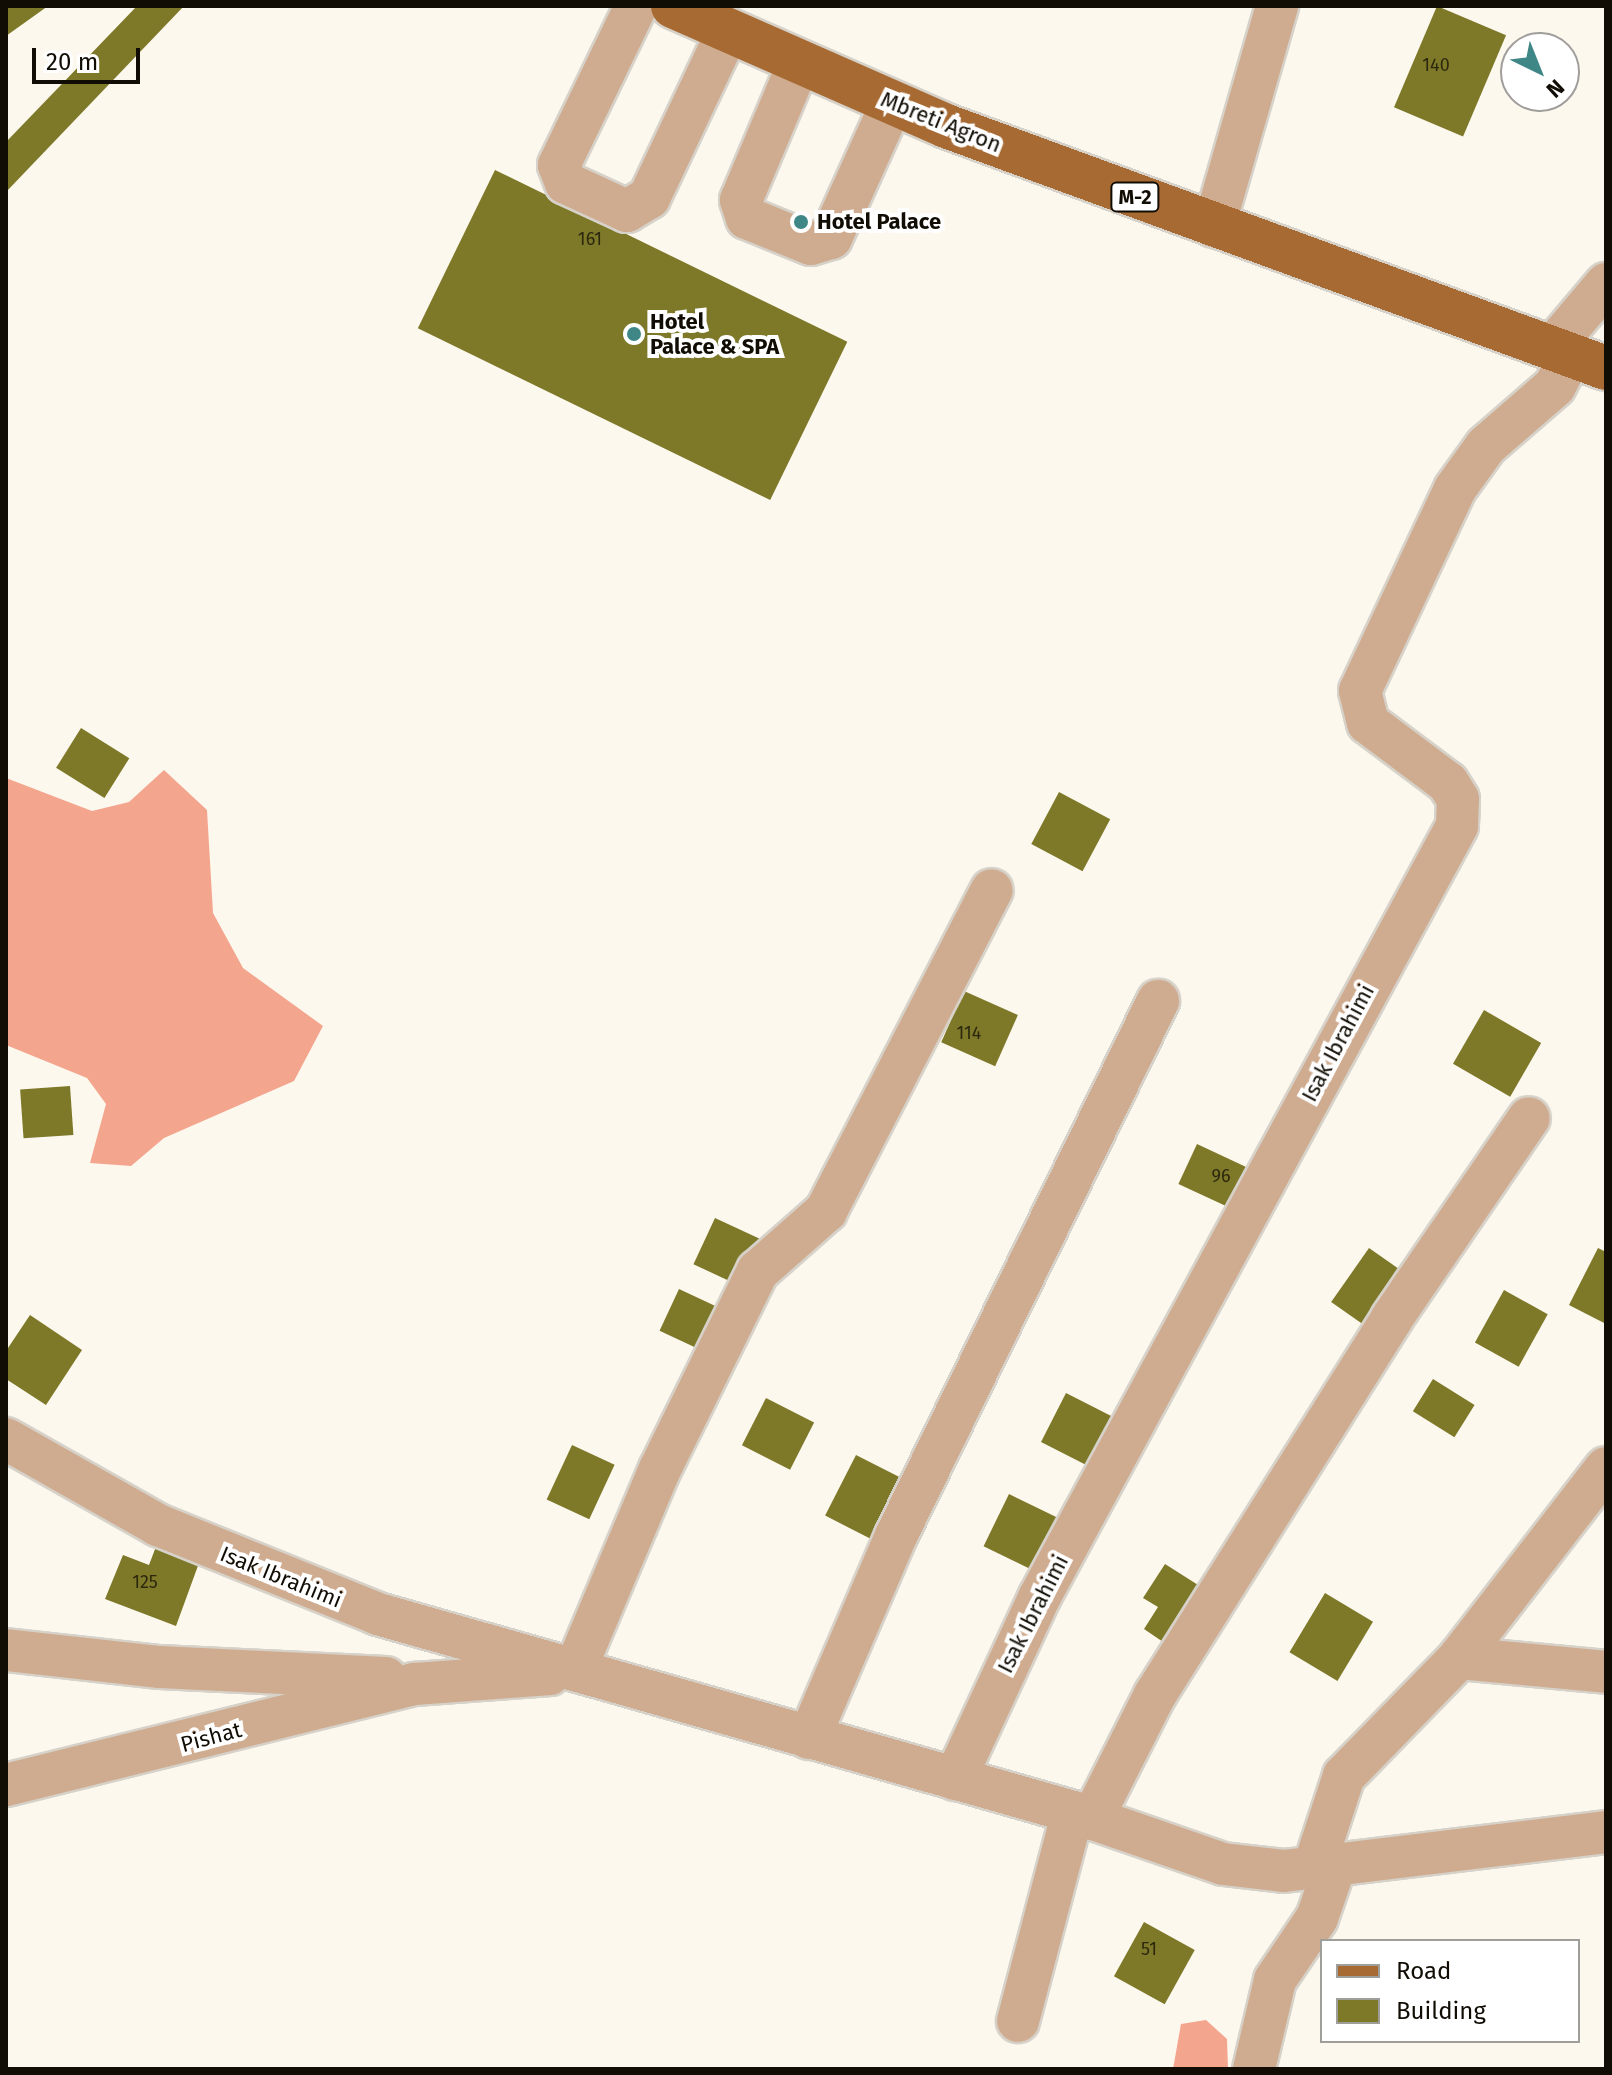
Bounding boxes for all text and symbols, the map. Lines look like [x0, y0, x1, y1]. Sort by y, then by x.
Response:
scale bar [36, 32, 144, 82]
north arrow [1500, 32, 1580, 112]
text: 20 m [46, 48, 98, 76]
house number: 140 [1422, 54, 1450, 76]
text: N [1541, 74, 1570, 103]
street label: Mbreti Agron [877, 86, 1005, 158]
road number: M-2 [1109, 181, 1161, 213]
place label: Hotel Palace [817, 209, 941, 235]
marker: Hotel Palace [792, 213, 810, 231]
house number: 161 [578, 228, 602, 250]
place label: Hotel Palace & SPA [650, 308, 779, 360]
marker: Hotel Palace & SPA [625, 325, 643, 343]
street label: Isak Ibrahimi [1296, 980, 1380, 1106]
house number: 114 [957, 1022, 981, 1044]
house number: 96 [1211, 1165, 1231, 1187]
street label: Isak Ibrahimi [216, 1541, 346, 1613]
street label: Isak Ibrahimi [992, 1551, 1074, 1677]
house number: 125 [132, 1571, 158, 1593]
street label: Pishat [178, 1716, 244, 1758]
house number: 51 [1141, 1938, 1157, 1960]
legend [1320, 1939, 1580, 2043]
text: Road [1396, 1957, 1451, 1985]
text: Building [1396, 1997, 1486, 2025]

